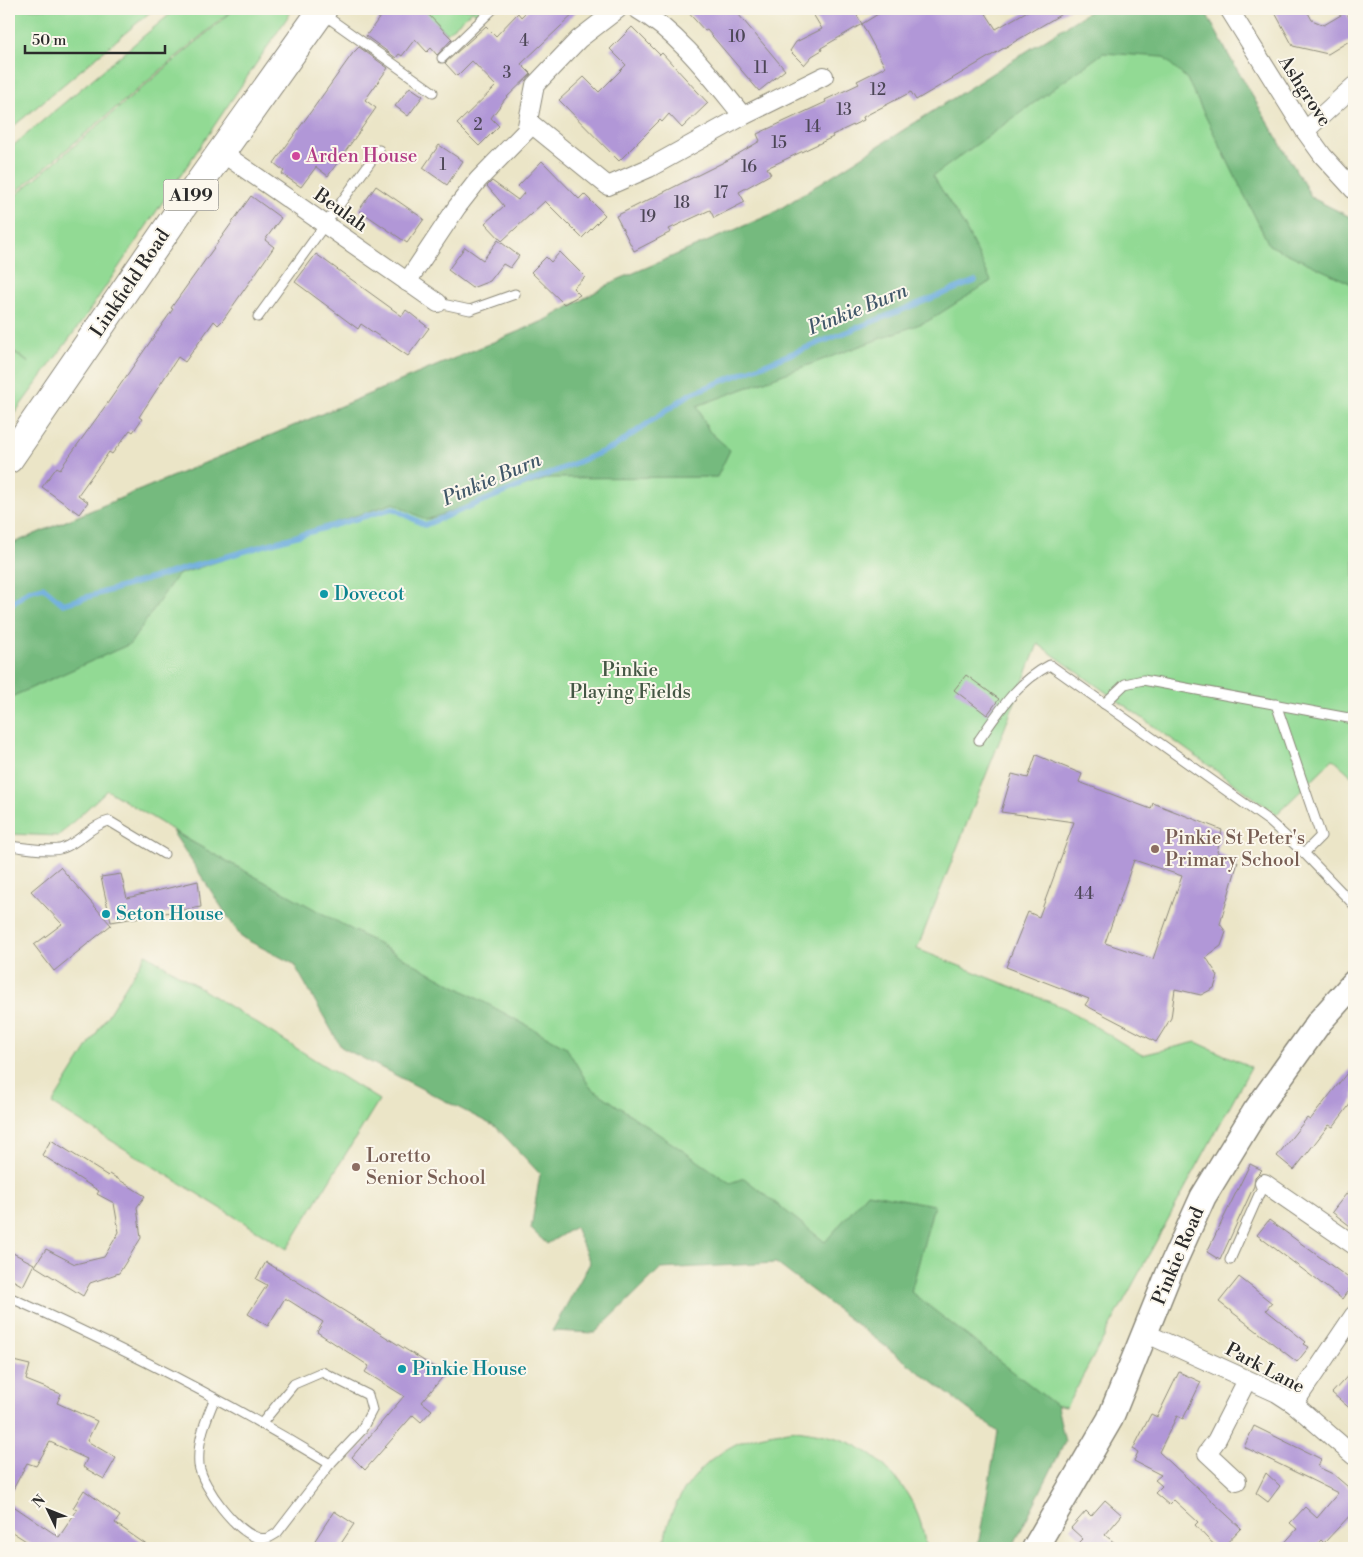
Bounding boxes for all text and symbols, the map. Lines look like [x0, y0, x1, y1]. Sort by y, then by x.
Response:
scale bar [25, 22, 165, 54]
house number: 10 [729, 27, 746, 47]
text: 50 m [32, 31, 66, 50]
house number: 4 [519, 31, 529, 51]
street label: Ashgrove [1273, 50, 1337, 131]
house number: 11 [754, 58, 768, 78]
house number: 3 [503, 63, 512, 83]
house number: 12 [870, 80, 886, 100]
house number: 13 [836, 100, 852, 120]
house number: 2 [473, 115, 483, 135]
house number: 14 [805, 117, 821, 137]
house number: 15 [771, 133, 787, 153]
place label: Arden House [305, 144, 417, 168]
marker: Arden House [290, 150, 302, 162]
house number: 1 [440, 155, 447, 175]
house number: 16 [741, 157, 757, 177]
road number: A199 [164, 180, 218, 210]
street label: Beulah [309, 182, 373, 237]
house number: 17 [714, 183, 728, 203]
house number: 18 [674, 193, 690, 213]
house number: 19 [640, 207, 656, 227]
street label: Linkfield Road [85, 224, 175, 342]
water label: Pinkie Burn [804, 278, 912, 342]
water label: Pinkie Burn [438, 448, 546, 512]
place label: Dovecot [334, 582, 405, 606]
marker: Dovecot [318, 588, 330, 600]
park label: Pinkie Playing Fields [569, 658, 691, 704]
place label: Pinkie St Peter's Primary School [1165, 826, 1305, 872]
marker: Pinkie St Peter's Primary School [1149, 843, 1161, 855]
house number: 44 [1074, 884, 1094, 904]
place label: Seton House [116, 902, 224, 926]
marker: Seton House [100, 908, 112, 920]
place label: Loretto Senior School [366, 1144, 486, 1190]
marker: Loretto Senior School [350, 1161, 362, 1173]
street label: Pinkie Road [1147, 1203, 1210, 1309]
street label: Park Lane [1221, 1337, 1309, 1399]
place label: Pinkie House [412, 1357, 527, 1381]
marker: Pinkie House [396, 1363, 408, 1375]
north arrow [22, 1484, 72, 1534]
text: N [29, 1492, 50, 1512]

